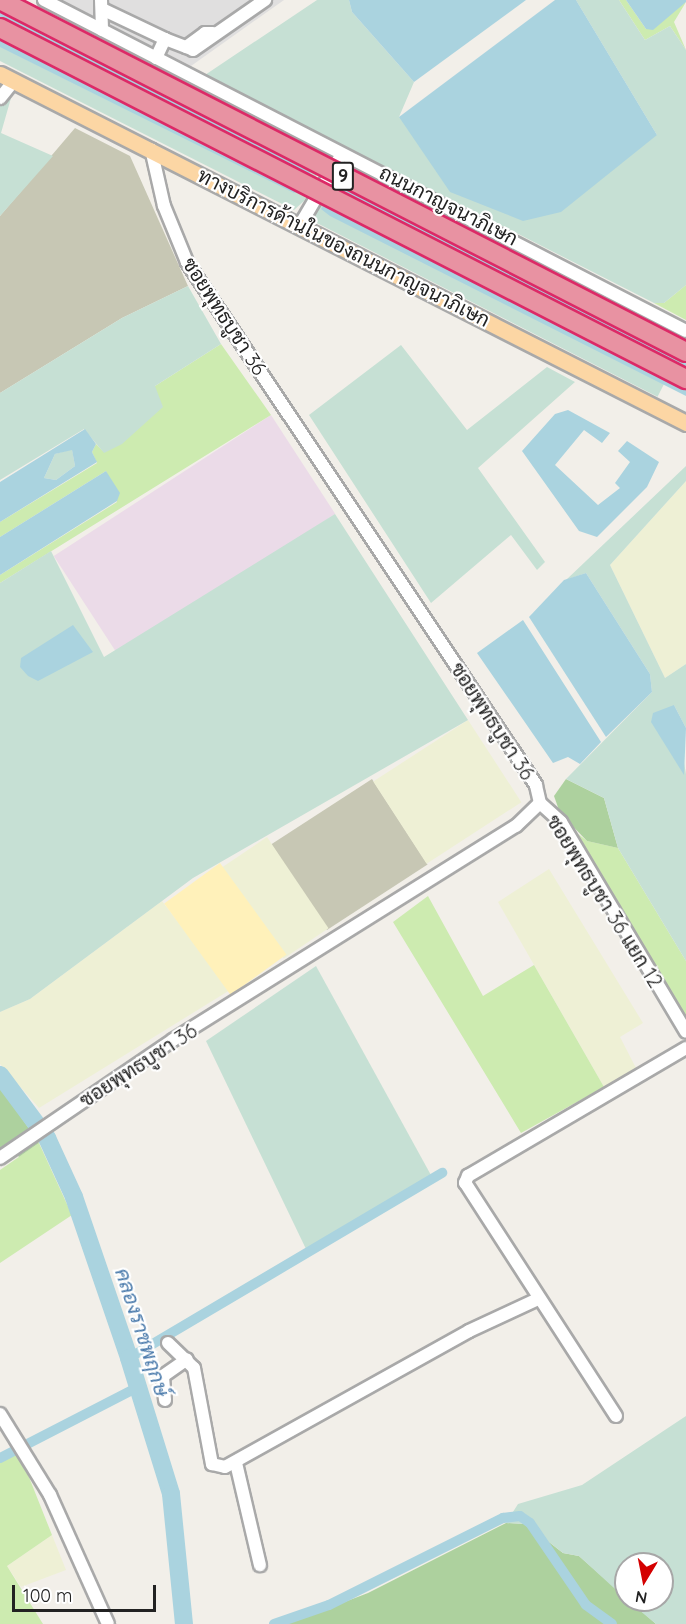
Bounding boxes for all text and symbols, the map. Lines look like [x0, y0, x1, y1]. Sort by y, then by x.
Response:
street label: ถนนกาญจนาภิเษก [376, 160, 522, 250]
road number: 9 [331, 161, 355, 191]
street label: ทางบริการด้านในของถนนกาญจนาภิเษก [194, 163, 494, 331]
street label: ซอยพุทธบูชา 36 [178, 253, 272, 379]
street label: ซอยพุทธบูชา 36 [446, 658, 540, 784]
street label: ซอยพุทธบูชา 36 แยก 12 [542, 810, 668, 992]
street label: ซอยพุทธบูชา 36 [75, 1018, 201, 1112]
water label: คลองราชพฤกษ์ [110, 1265, 176, 1399]
north arrow [614, 1552, 674, 1612]
scale bar [15, 1573, 159, 1611]
text: 100 m [23, 1584, 72, 1607]
text: N [634, 1587, 649, 1609]

